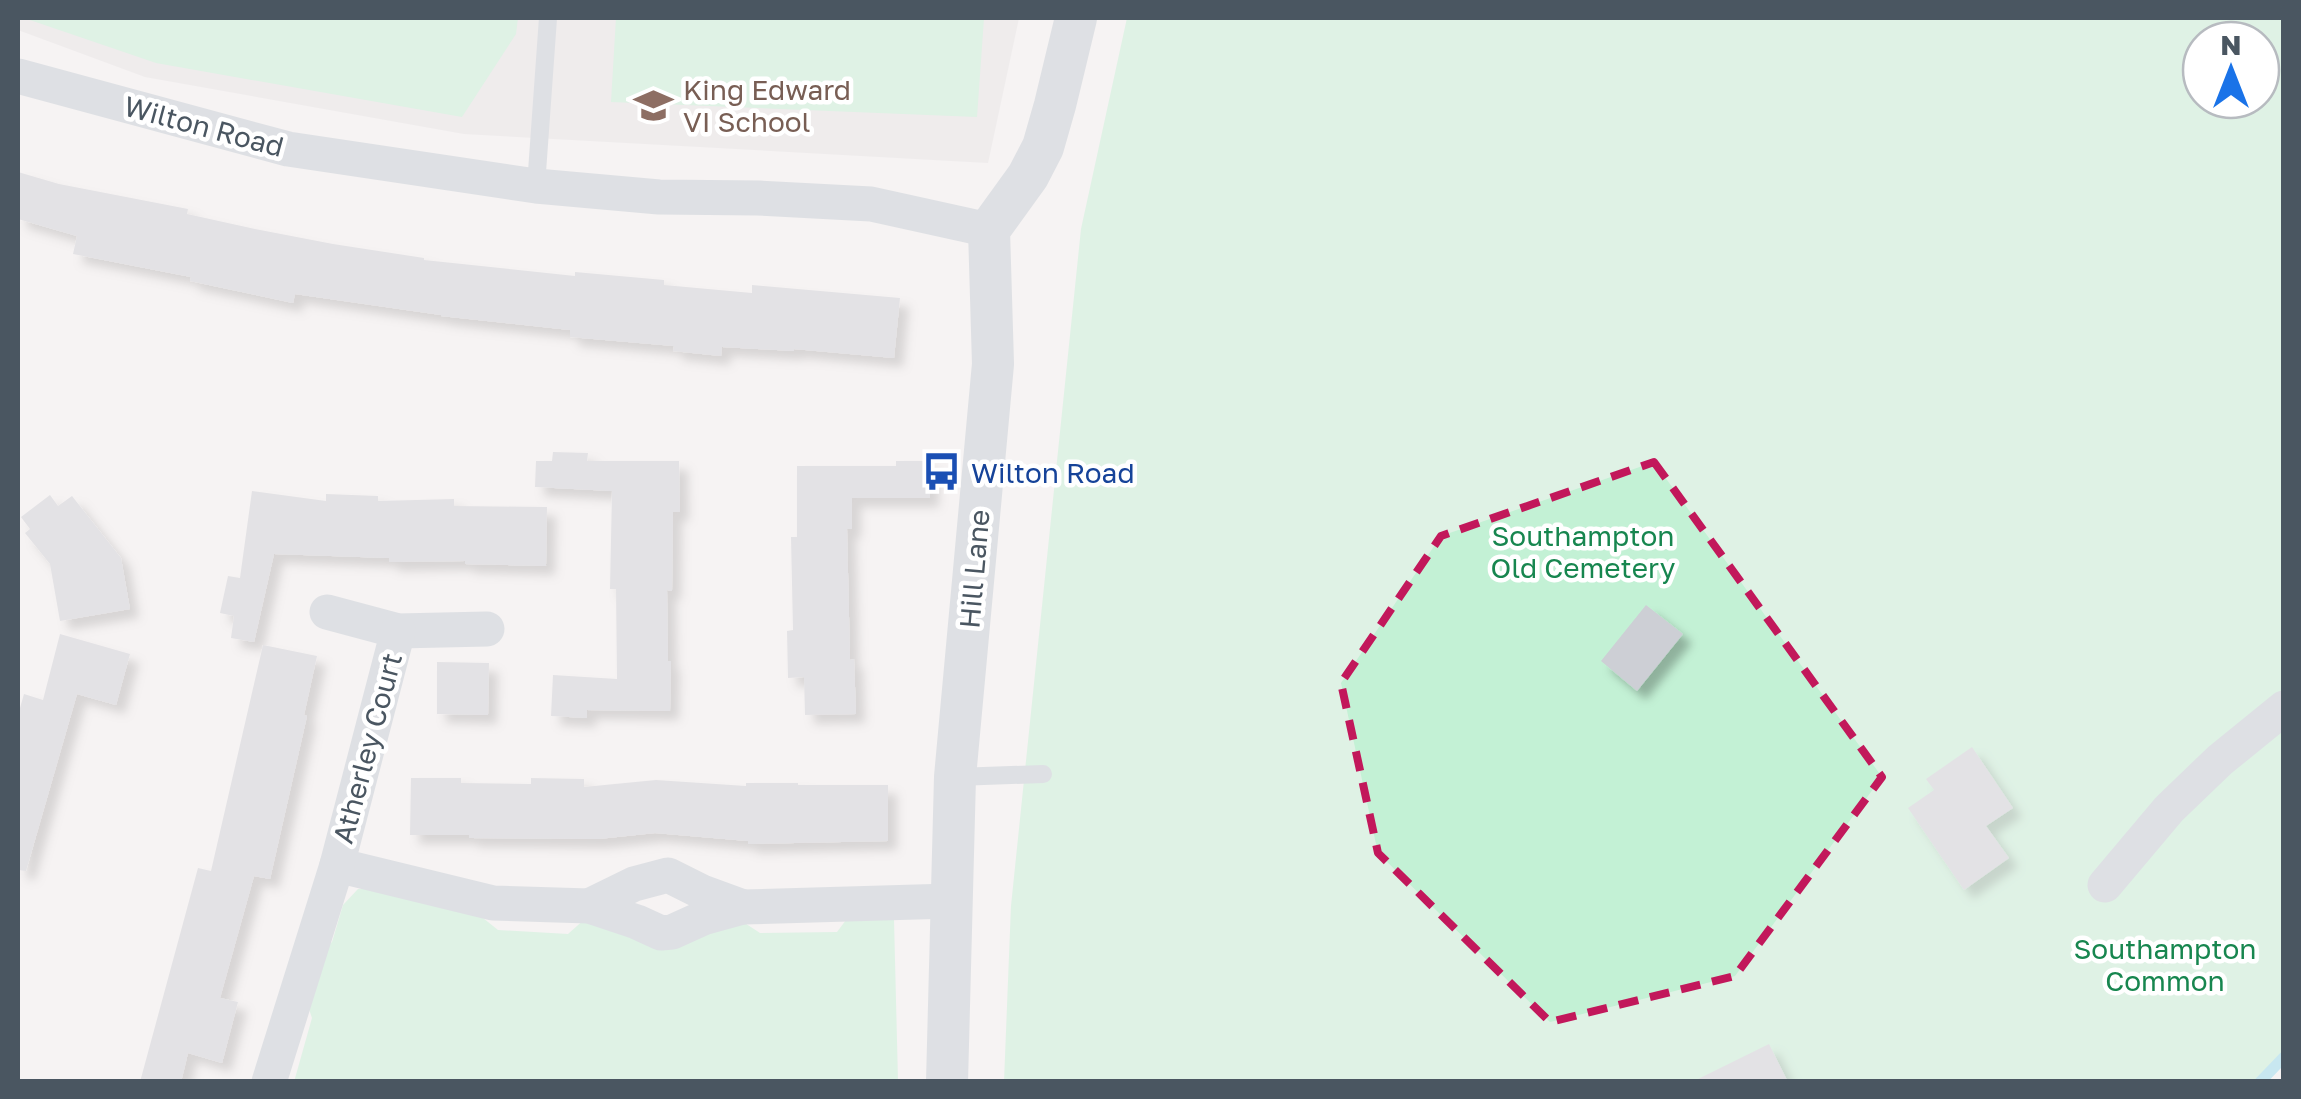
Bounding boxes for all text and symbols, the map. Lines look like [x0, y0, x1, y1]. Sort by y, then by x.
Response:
north arrow [2181, 20, 2281, 120]
text: N [2220, 28, 2242, 61]
place label: King Edward VI School [683, 73, 851, 138]
school or university icon: King Edward VI School [632, 84, 674, 126]
street label: Wilton Road [121, 89, 287, 163]
bus stop icon: Wilton Road [920, 451, 962, 493]
place label: Wilton Road [971, 456, 1135, 489]
street label: Hill Lane [952, 508, 996, 630]
park label: Southampton Old Cemetery [1491, 519, 1676, 584]
street label: Atherley Court [326, 649, 408, 847]
park label: Southampton Common [2073, 932, 2257, 997]

